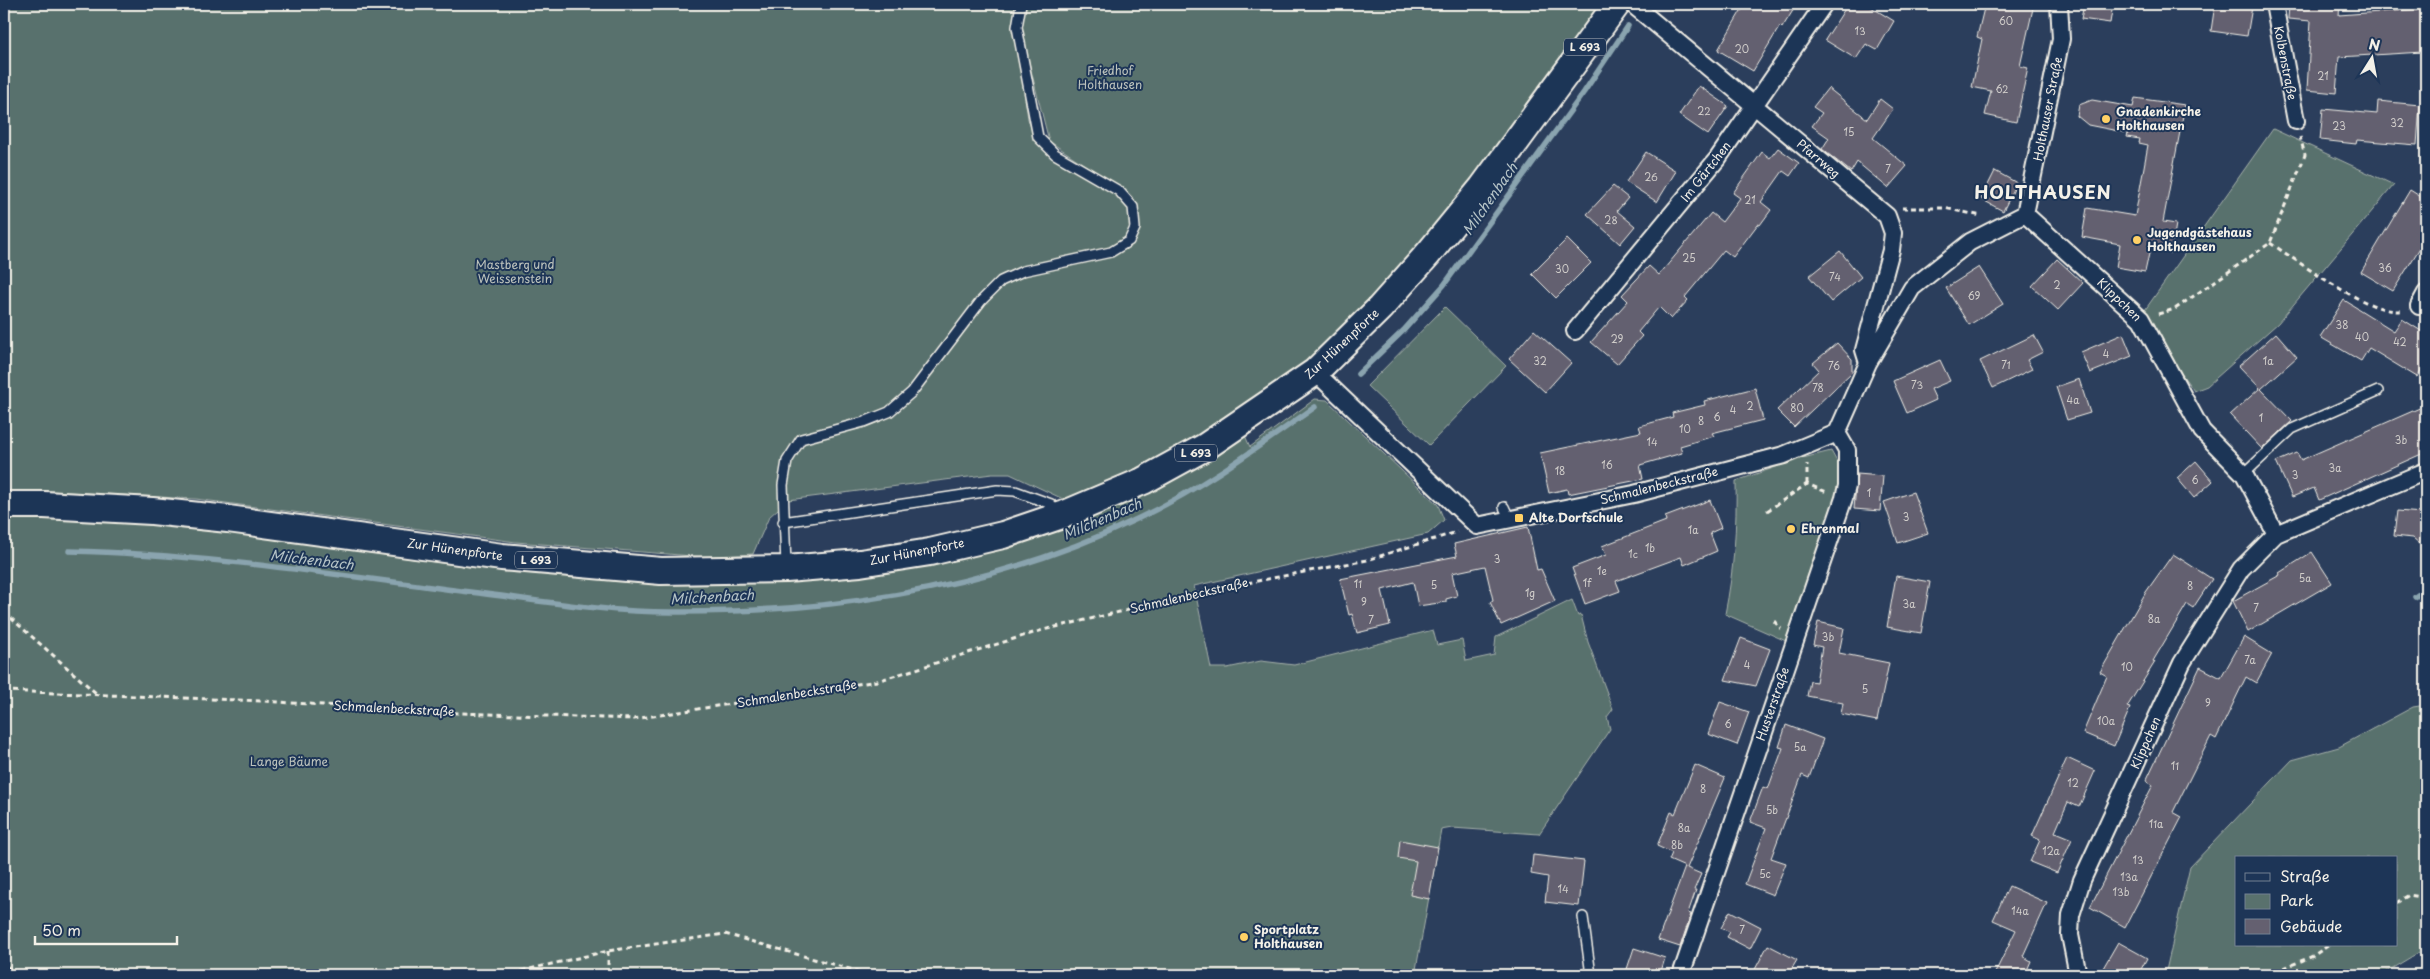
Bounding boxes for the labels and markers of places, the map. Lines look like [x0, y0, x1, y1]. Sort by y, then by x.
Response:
place label: Gnadenkirche Holthausen [2116, 102, 2201, 134]
marker: Gnadenkirche Holthausen [2100, 113, 2112, 125]
place label: Jugendgästehaus Holthausen [2147, 223, 2252, 255]
marker: Jugendgästehaus Holthausen [2131, 234, 2143, 246]
place label: Alte Dorfschule [1529, 508, 1624, 526]
marker: Alte Dorfschule [1513, 512, 1525, 524]
place label: Ehrenmal [1801, 519, 1859, 537]
marker: Ehrenmal [1785, 523, 1797, 535]
place label: Sportplatz Holthausen [1254, 920, 1323, 952]
marker: Sportplatz Holthausen [1238, 931, 1250, 943]

